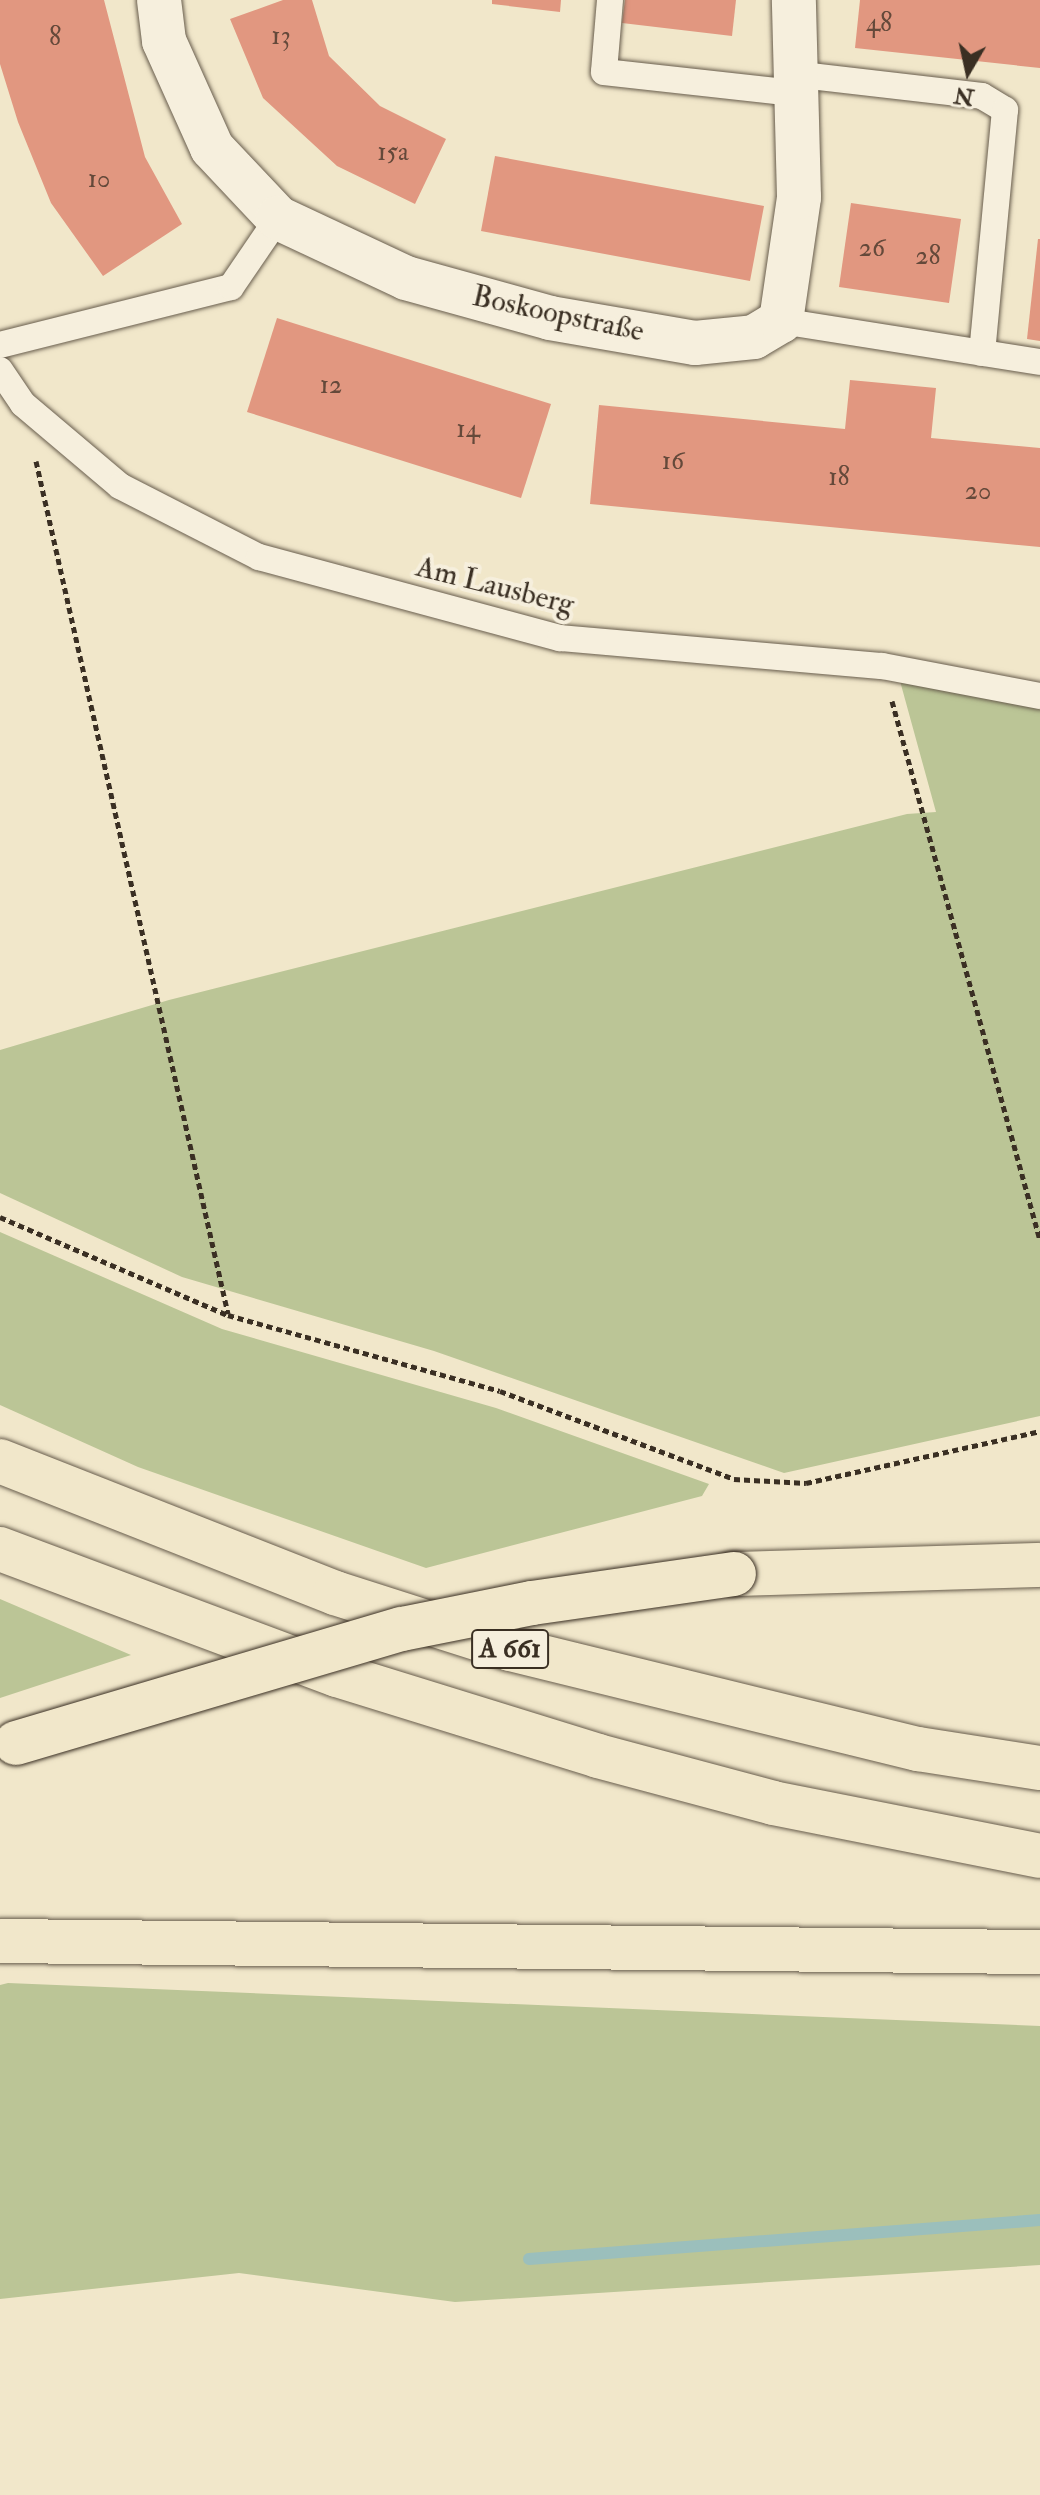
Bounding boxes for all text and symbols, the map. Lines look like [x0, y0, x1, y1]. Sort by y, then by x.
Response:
house number: 48 [866, 8, 892, 40]
house number: 13 [271, 21, 291, 53]
house number: 8 [49, 22, 61, 54]
north arrow [928, 32, 1008, 112]
text: N [952, 80, 976, 111]
house number: 15a [377, 137, 409, 169]
house number: 10 [88, 164, 110, 196]
house number: 26 [859, 233, 885, 265]
house number: 28 [915, 241, 941, 273]
street label: Boskoopstraße [469, 278, 647, 350]
house number: 12 [320, 370, 342, 402]
house number: 14 [456, 414, 480, 446]
house number: 16 [662, 446, 684, 478]
house number: 18 [828, 462, 850, 494]
house number: 20 [965, 476, 991, 508]
street label: Am Lausberg [412, 549, 578, 623]
road number: A 661 [470, 1625, 550, 1673]

